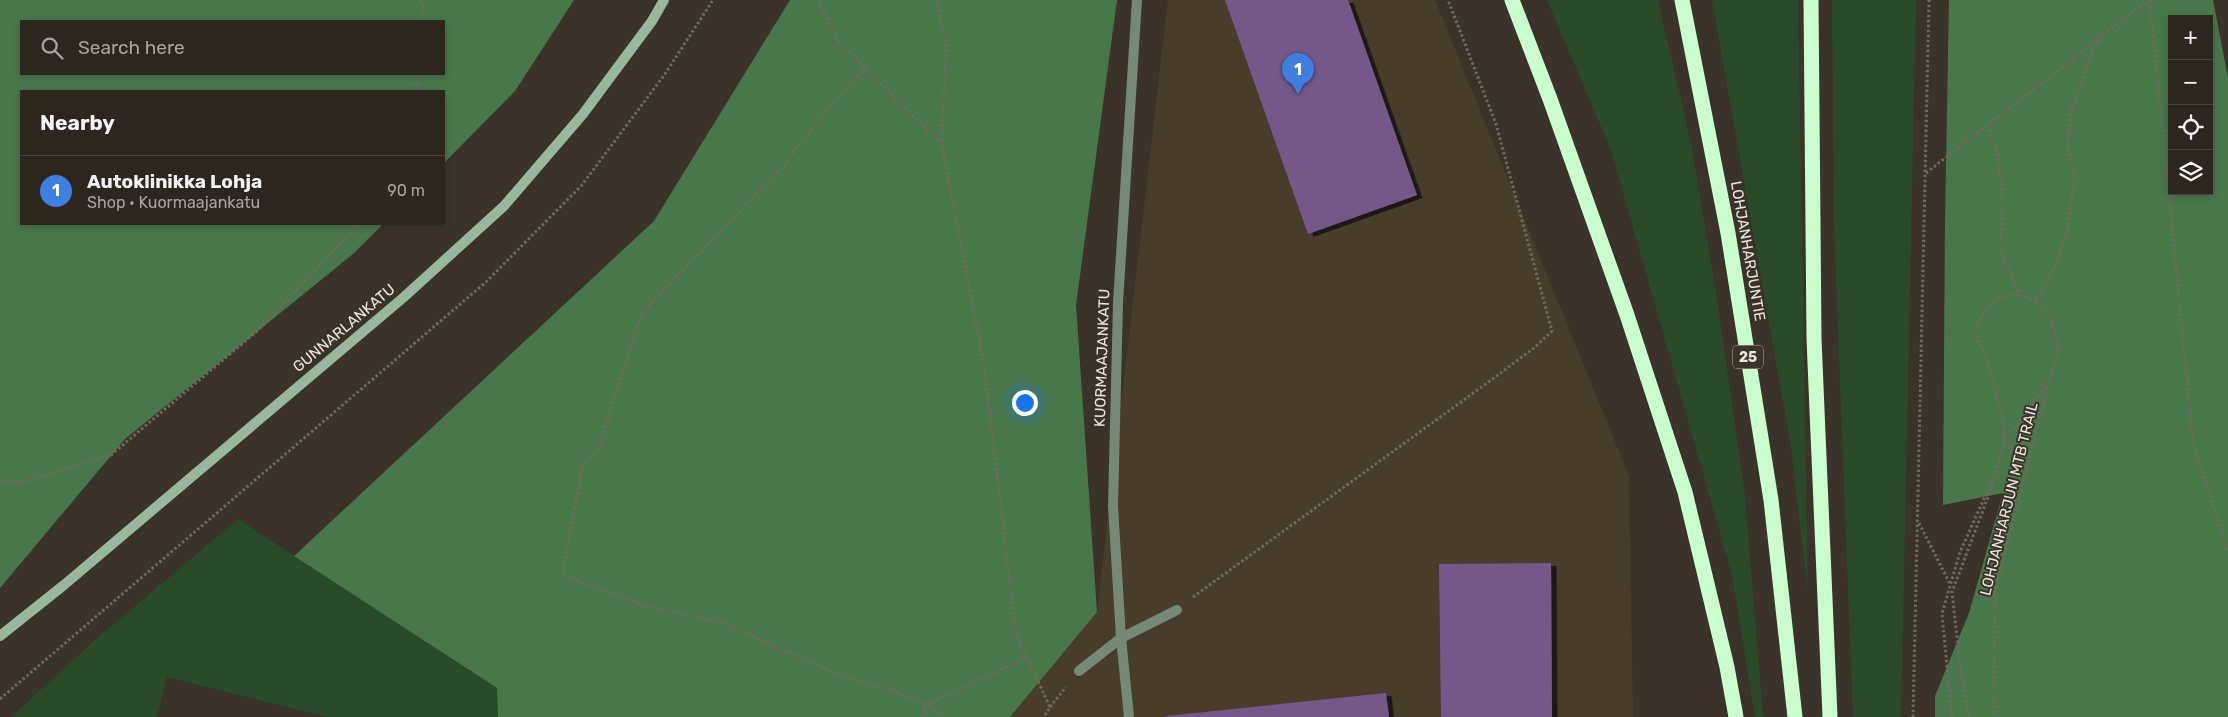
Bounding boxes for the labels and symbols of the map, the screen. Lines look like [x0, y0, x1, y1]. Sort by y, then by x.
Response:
pin: 1 [1282, 53, 1314, 94]
street label: LOHJANHARJUNTIE [1727, 180, 1769, 322]
street label: GUNNARLANKATU [289, 280, 399, 376]
street label: KUORMAAJANKATU [1091, 289, 1113, 427]
road number: 25 [1733, 346, 1763, 368]
your location [1012, 390, 1038, 416]
street label: LOHJANHARJUN MTB TRAIL [1976, 400, 2042, 598]

